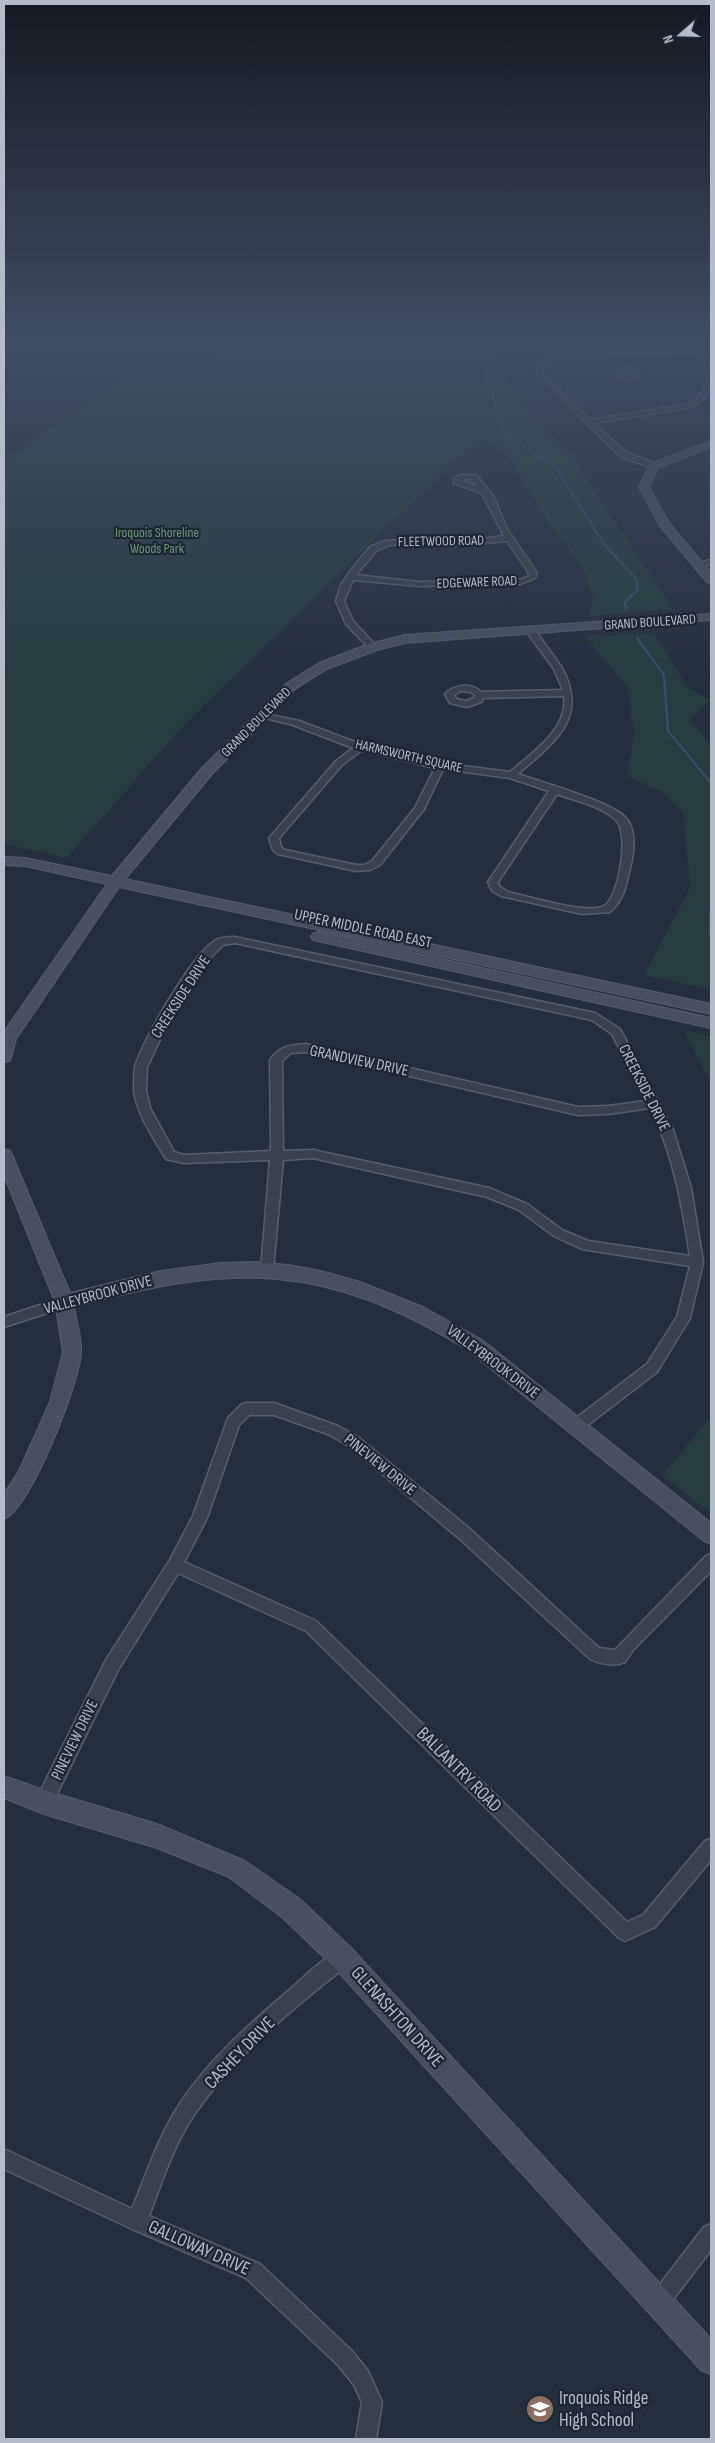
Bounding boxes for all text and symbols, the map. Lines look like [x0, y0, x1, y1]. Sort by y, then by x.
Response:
north arrow [655, 10, 705, 60]
text: N [659, 33, 678, 46]
park label: Iroquois Shoreline Woods Park [115, 524, 199, 557]
street label: FLEETWOOD ROAD [398, 532, 484, 550]
street label: EDGEWARE ROAD [436, 572, 518, 592]
street label: GRAND BOULEVARD [604, 610, 697, 634]
street label: GRAND BOULEVARD [218, 683, 295, 760]
street label: HARMSWORTH SQUARE [354, 735, 464, 777]
street label: UPPER MIDDLE ROAD EAST [292, 905, 434, 953]
street label: CREEKSIDE DRIVE [147, 952, 215, 1042]
street label: GRANDVIEW DRIVE [308, 1041, 410, 1081]
street label: CREEKSIDE DRIVE [614, 1041, 674, 1135]
street label: VALLEYBROOK DRIVE [42, 1271, 154, 1319]
street label: VALLEYBROOK DRIVE [443, 1321, 543, 1403]
street label: PINEVIEW DRIVE [340, 1430, 420, 1500]
street label: PINEVIEW DRIVE [47, 1697, 103, 1783]
street label: BALLANTRY ROAD [412, 1723, 506, 1817]
street label: GLENASHTON DRIVE [346, 1962, 448, 2072]
street label: CASHEY DRIVE [200, 2012, 280, 2094]
street label: GALLOWAY DRIVE [144, 2215, 254, 2281]
place label: Iroquois Ridge High School [559, 2387, 648, 2432]
school or university icon: Iroquois Ridge High School [525, 2394, 555, 2424]

